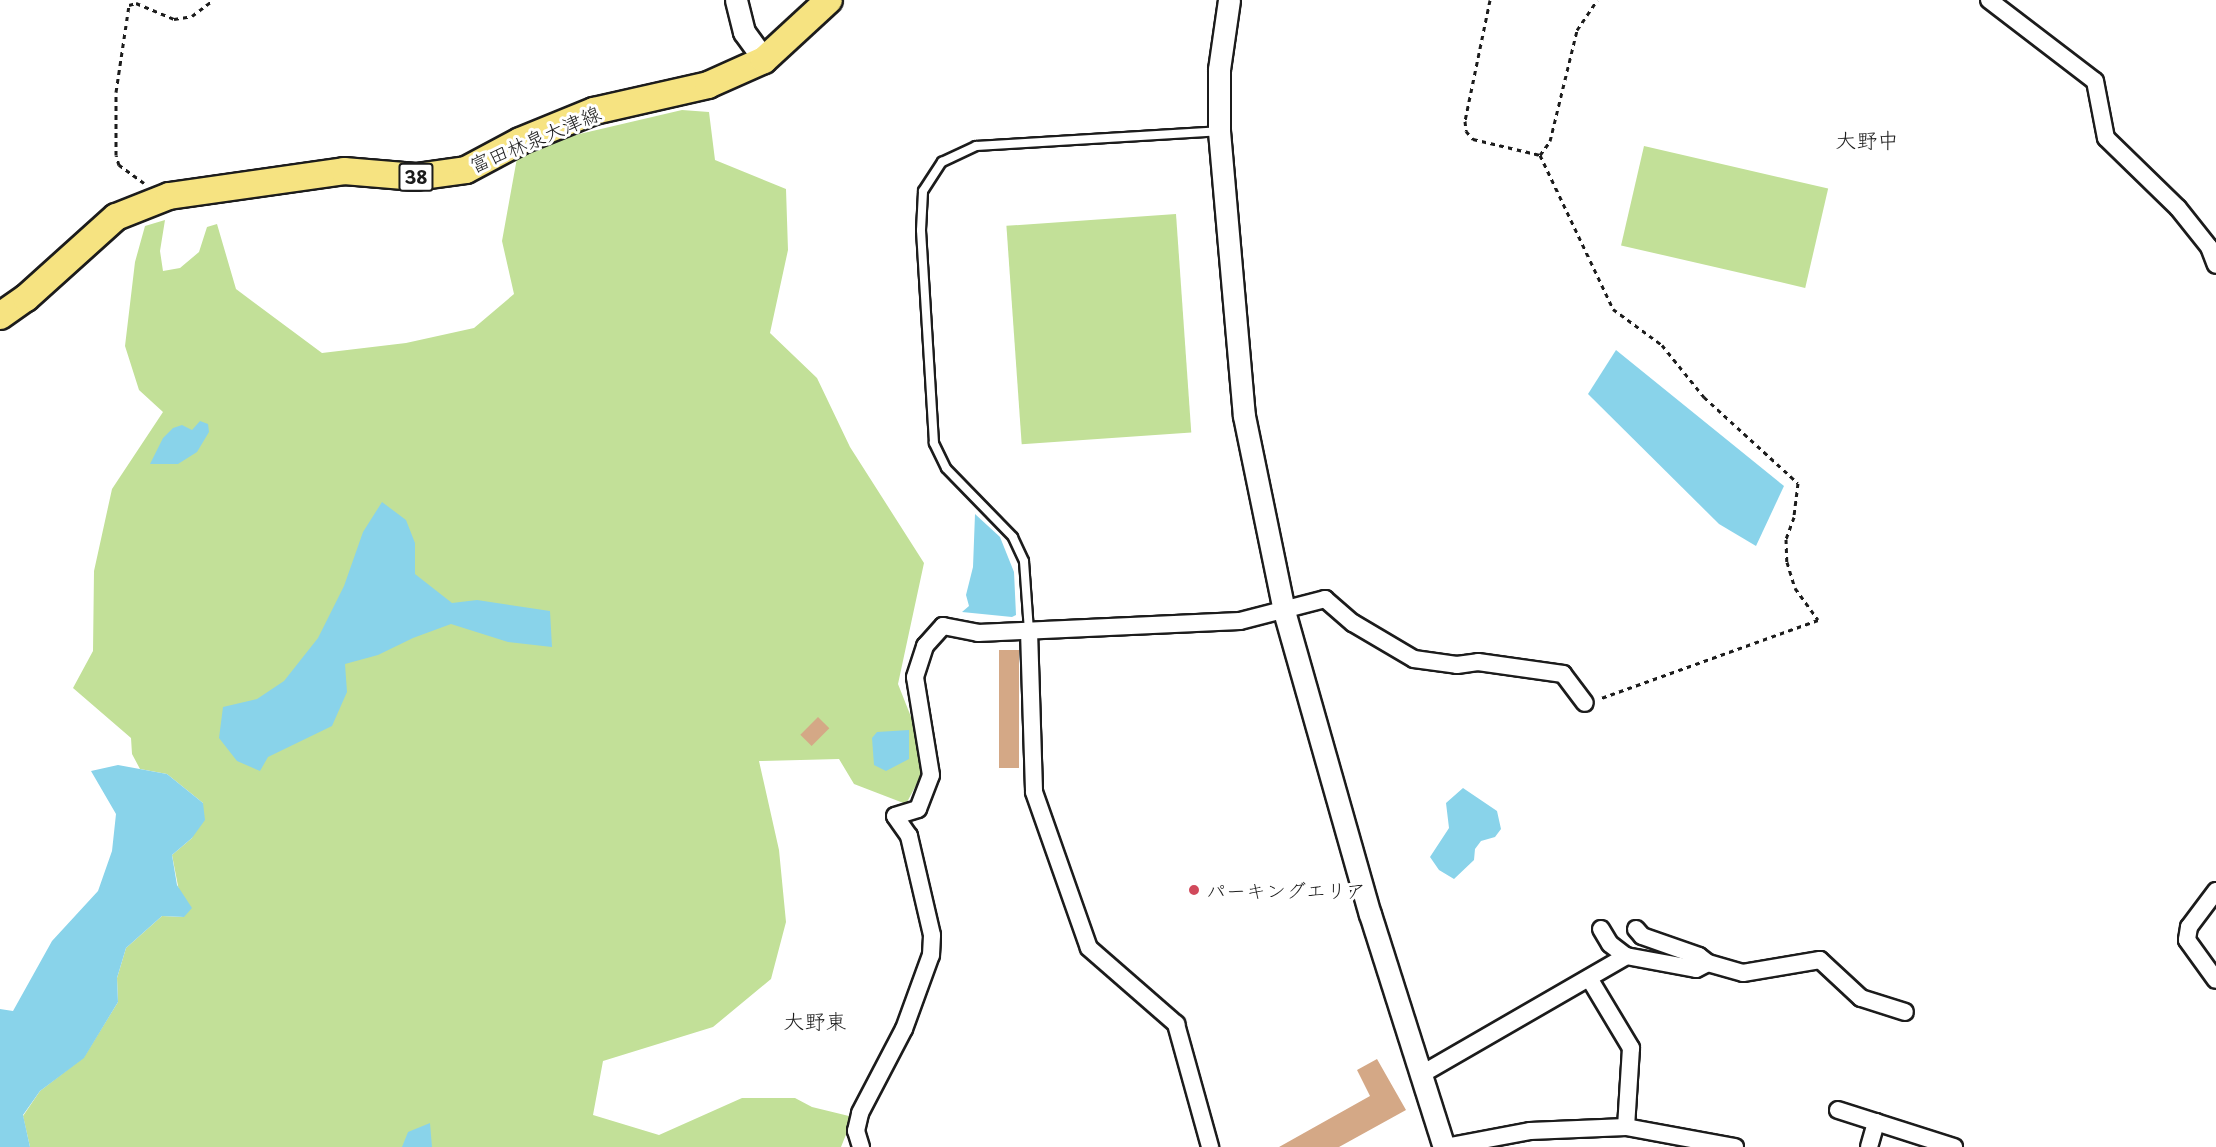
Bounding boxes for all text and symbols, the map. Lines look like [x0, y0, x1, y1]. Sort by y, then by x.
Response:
street label: 富田林泉大津線 [466, 101, 604, 177]
district label: 大野中 [1836, 126, 1898, 152]
road number: 38 [398, 162, 434, 192]
place label: パーキングエリア [1206, 878, 1366, 902]
marker: パーキングエリア [1187, 883, 1201, 897]
district label: 大野東 [784, 1007, 846, 1033]

